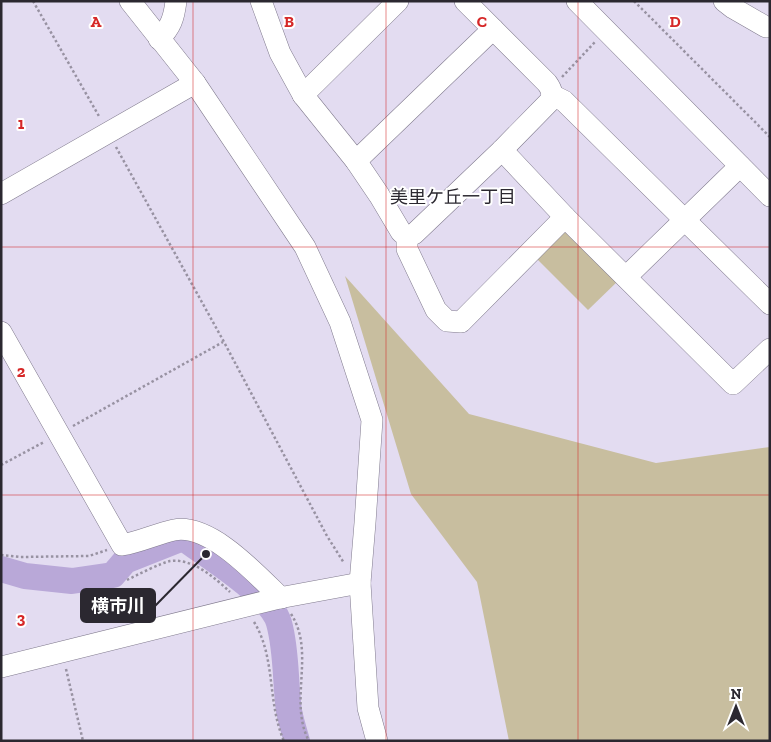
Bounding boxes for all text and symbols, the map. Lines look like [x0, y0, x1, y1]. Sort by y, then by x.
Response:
text: A [91, 12, 102, 31]
text: B [284, 12, 294, 31]
text: C [477, 12, 487, 31]
text: D [669, 12, 681, 31]
text: 1 [18, 114, 25, 133]
district label: 美里ケ丘一丁目 [390, 186, 516, 208]
text: 2 [17, 362, 26, 381]
callout: 横市川 [81, 589, 155, 622]
text: 横市川 [91, 595, 145, 617]
text: 3 [17, 609, 26, 628]
north arrow [711, 682, 761, 732]
text: N [731, 686, 742, 703]

